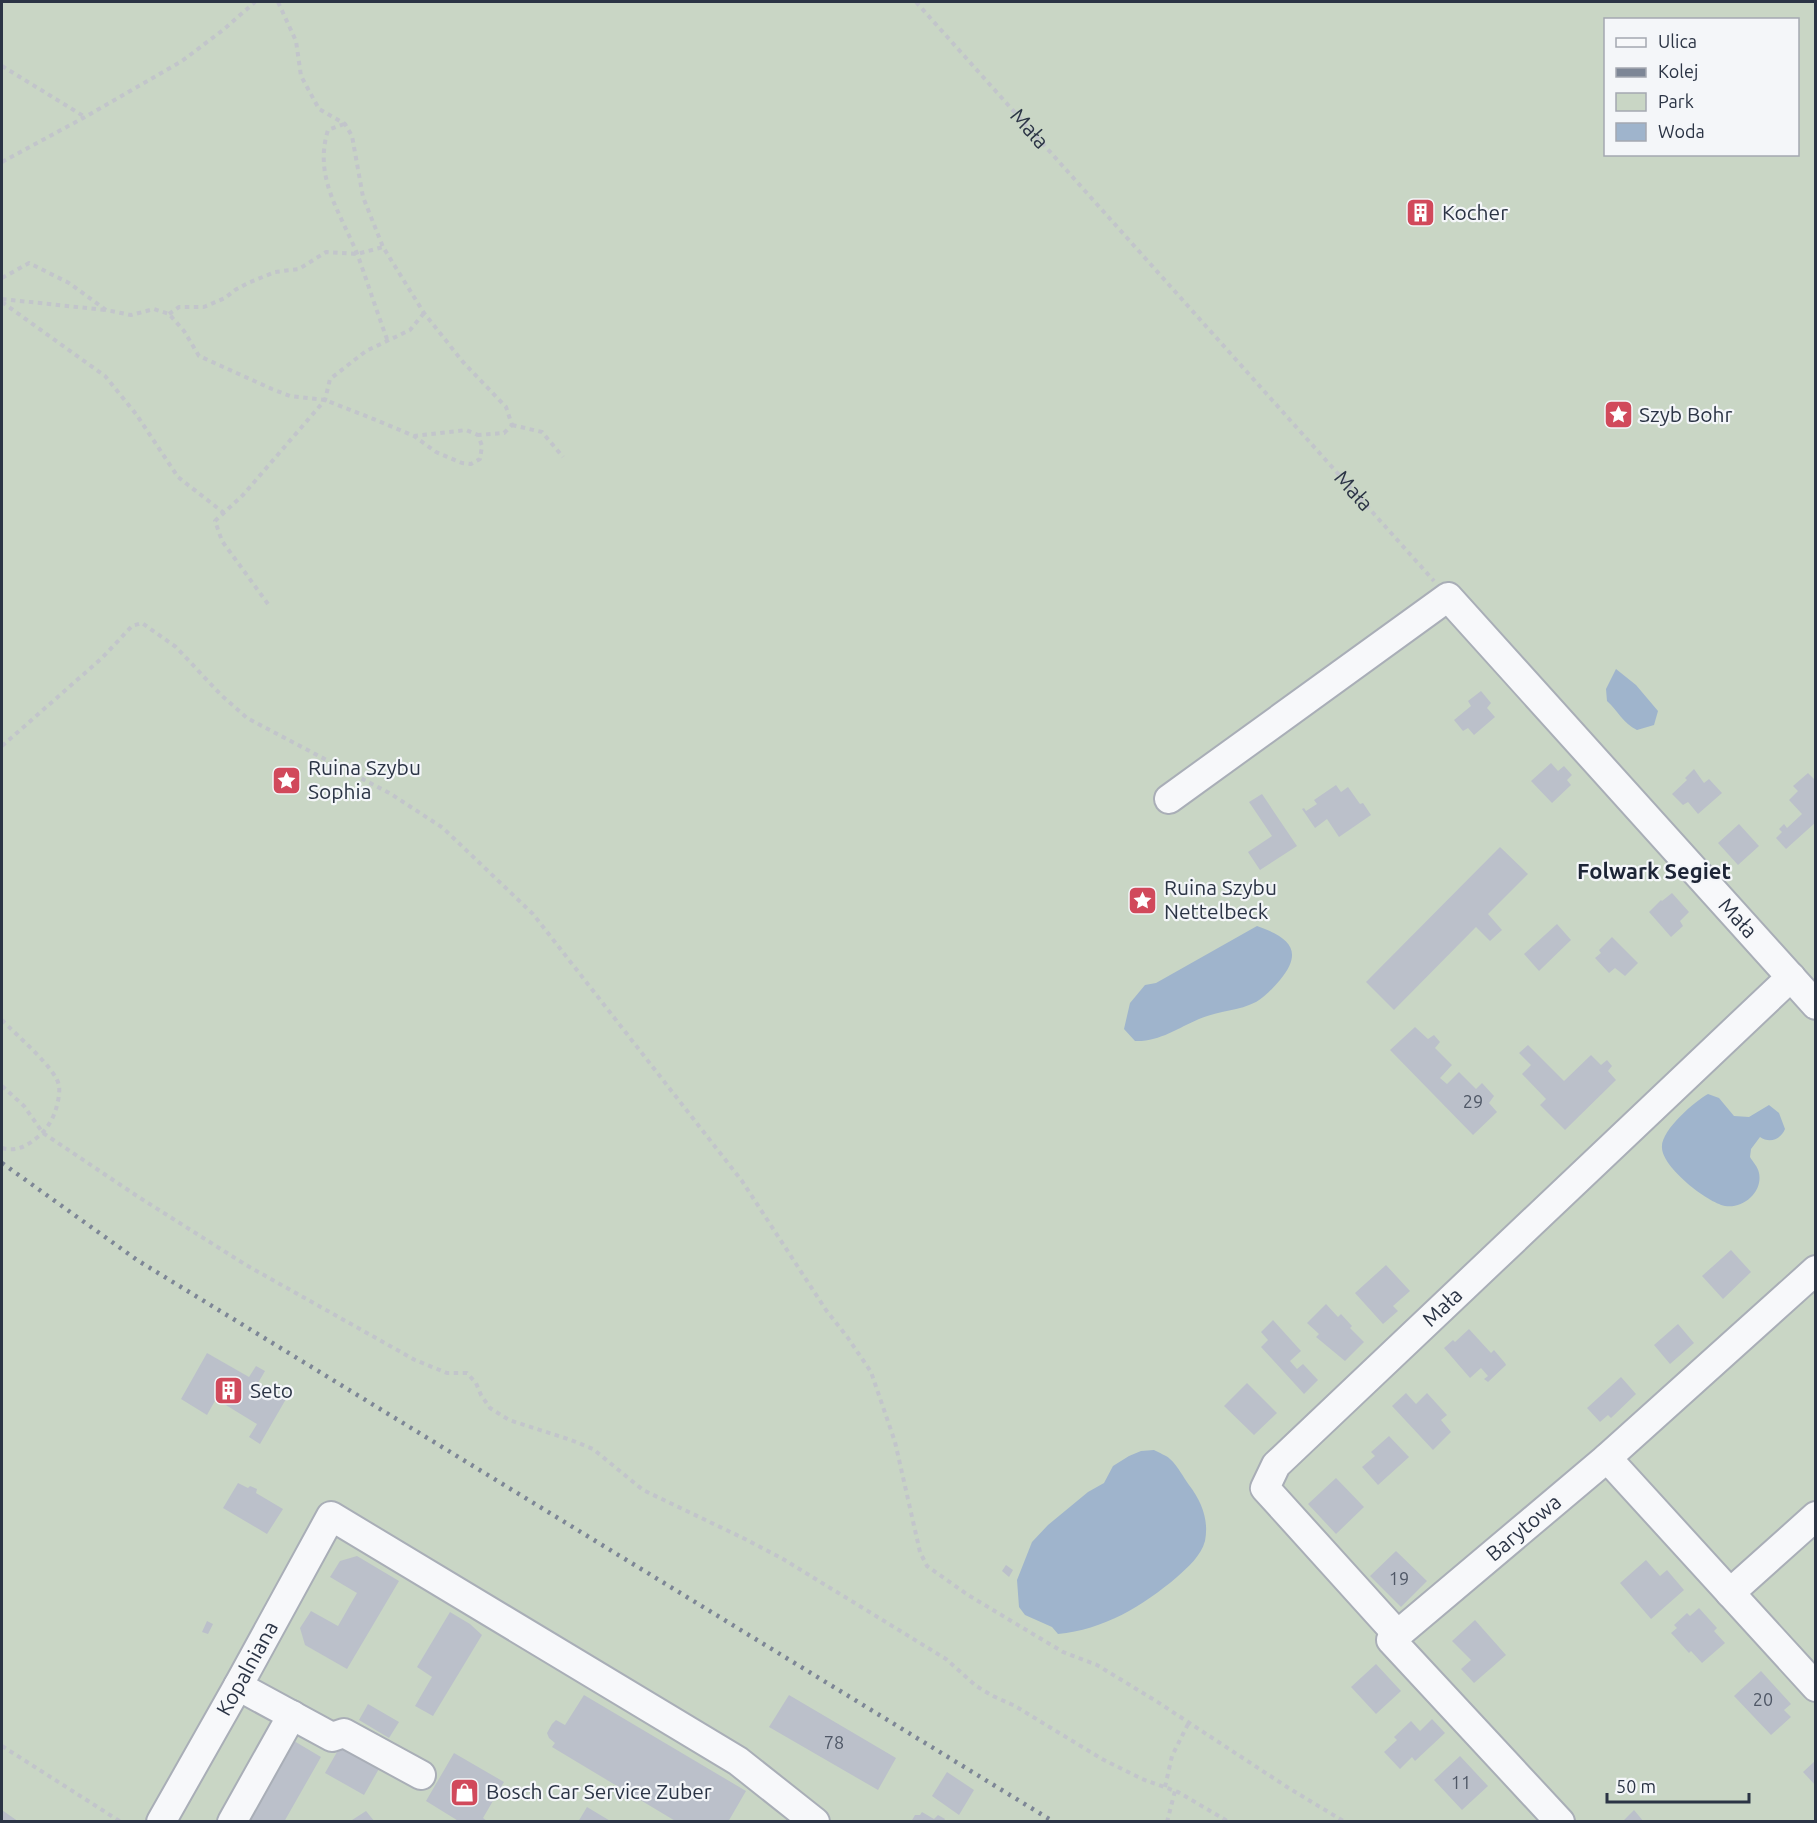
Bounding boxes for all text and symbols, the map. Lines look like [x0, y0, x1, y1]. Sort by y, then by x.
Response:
legend [1604, 18, 1799, 156]
text: Ulica [1658, 31, 1697, 51]
text: Kolej [1658, 61, 1698, 81]
text: Park [1658, 91, 1694, 111]
street label: Mała [1006, 103, 1054, 153]
text: Woda [1658, 121, 1705, 141]
building icon: Kocher [1405, 197, 1437, 229]
place label: Kocher [1442, 200, 1508, 224]
place icon: Szyb Bohr [1602, 399, 1634, 431]
place label: Szyb Bohr [1639, 402, 1733, 426]
street label: Mała [1330, 465, 1378, 515]
place label: Ruina Szybu Sophia [308, 755, 421, 803]
place icon: Ruina Szybu Sophia [271, 764, 303, 796]
district label: Folwark Segiet [1577, 858, 1731, 883]
place label: Ruina Szybu Nettelbeck [1164, 875, 1277, 923]
place icon: Ruina Szybu Nettelbeck [1127, 884, 1159, 916]
street label: Mała [1714, 893, 1763, 942]
house number: 29 [1463, 1091, 1483, 1111]
street label: Mała [1417, 1282, 1467, 1331]
building icon: Seto [213, 1375, 245, 1407]
place label: Seto [250, 1378, 293, 1402]
street label: Barytowa [1481, 1489, 1565, 1566]
house number: 19 [1389, 1568, 1409, 1588]
street label: Kopalniana [211, 1617, 282, 1720]
house number: 20 [1753, 1689, 1773, 1709]
house number: 78 [824, 1732, 844, 1752]
scale bar [1607, 1766, 1750, 1804]
house number: 11 [1451, 1772, 1471, 1792]
shop icon: Bosch Car Service Zuber [449, 1776, 481, 1808]
text: 50 m [1616, 1776, 1656, 1796]
place label: Bosch Car Service Zuber [486, 1779, 712, 1803]

